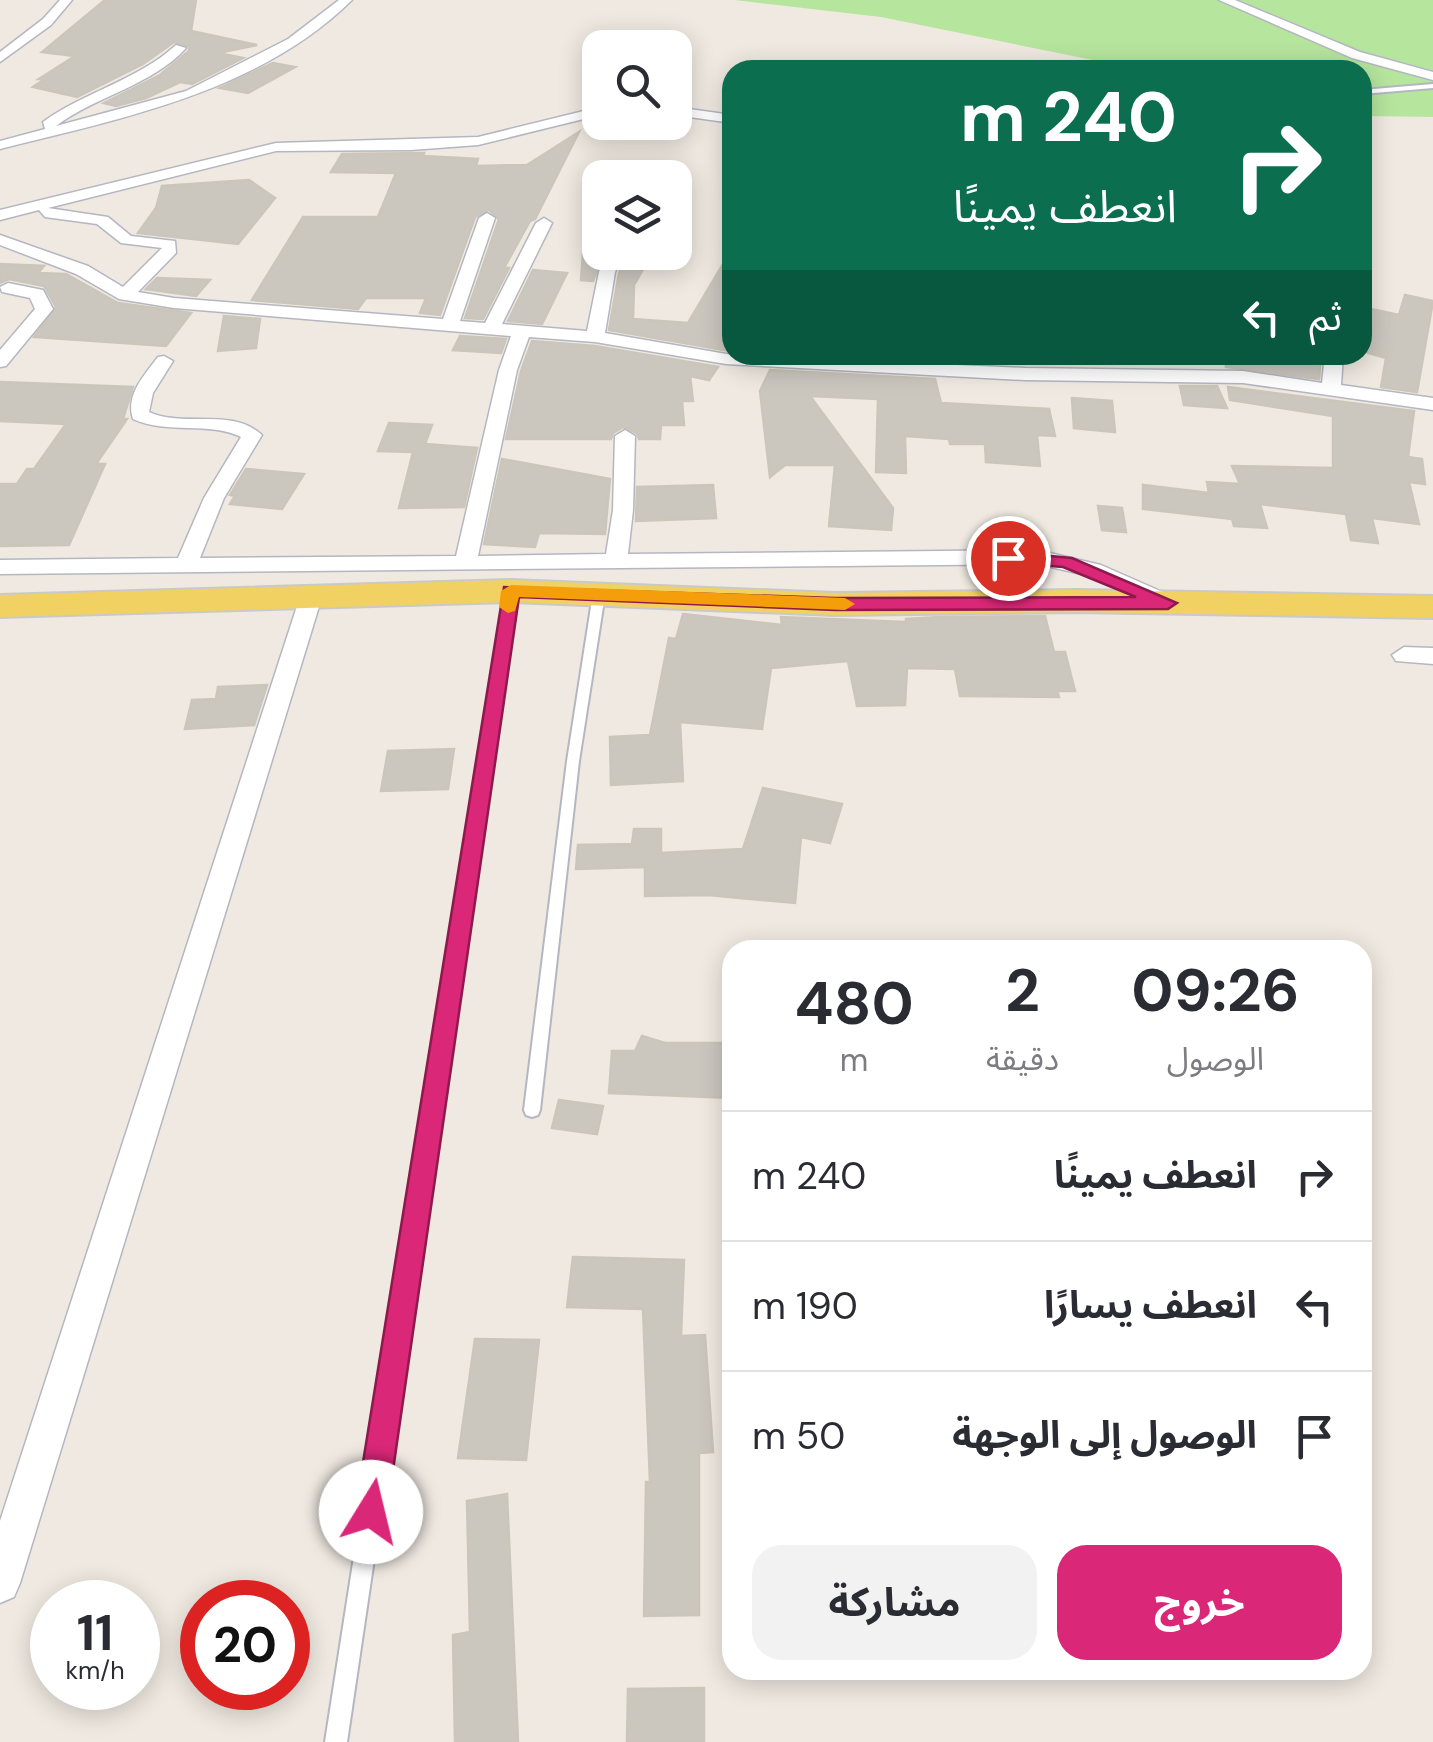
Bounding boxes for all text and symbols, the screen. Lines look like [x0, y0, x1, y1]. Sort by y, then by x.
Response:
map controls [582, 30, 692, 270]
button: search [582, 30, 692, 140]
text: 240 m [960, 72, 1177, 163]
icon: right [1212, 100, 1342, 230]
button: layers [582, 160, 692, 270]
text: انعطف يمينًا [953, 177, 1177, 236]
icon: left [1234, 290, 1289, 345]
text: ثم [1309, 292, 1342, 342]
pin [966, 516, 1051, 601]
icon: arrive [981, 531, 1036, 586]
text: 2 [1005, 951, 1040, 1030]
text: 09:26 [1131, 951, 1300, 1030]
text: 480 [794, 964, 914, 1043]
text: دقيقة [986, 1038, 1059, 1080]
text: الوصول [1167, 1038, 1264, 1080]
text: m [840, 1039, 868, 1081]
icon: right [1287, 1149, 1342, 1204]
text: انعطف يمينًا [1054, 1150, 1257, 1200]
text: 240 m [752, 1151, 866, 1201]
icon: left [1287, 1279, 1342, 1334]
text: انعطف يسارًا [1044, 1280, 1257, 1330]
text: 190 m [752, 1281, 858, 1331]
icon: arrive [1287, 1409, 1342, 1464]
text: الوصول إلى الوجهة [952, 1410, 1257, 1460]
text: 50 m [752, 1411, 845, 1461]
position arrow [319, 1460, 423, 1564]
button: مشاركة [752, 1545, 1037, 1660]
button: خروج [1057, 1545, 1342, 1660]
speed limit sign: 20 [180, 1580, 310, 1710]
text: 11 [77, 1600, 113, 1666]
text: km/h [65, 1654, 125, 1687]

